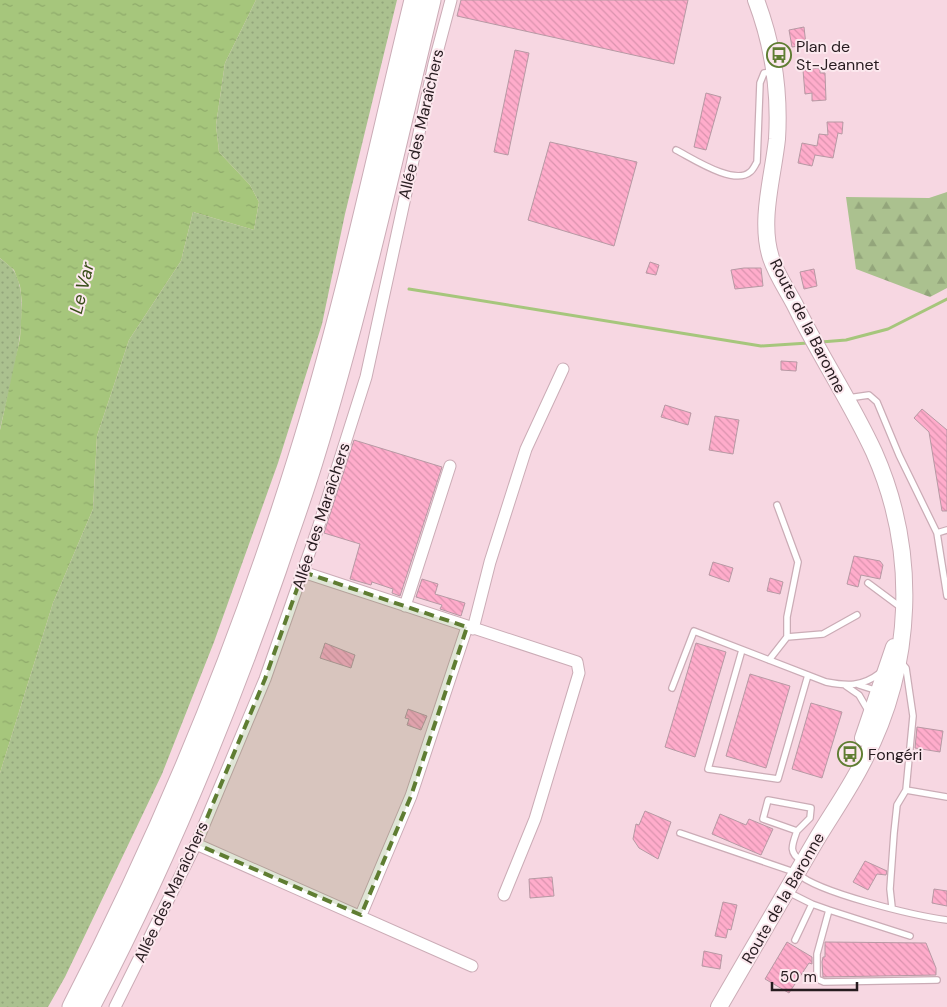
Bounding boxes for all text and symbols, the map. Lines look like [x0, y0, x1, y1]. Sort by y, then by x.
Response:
place label: Plan de St-Jeannet [796, 36, 879, 75]
bus stop icon: Plan de St-Jeannet [766, 42, 792, 68]
street label: Allée des Maraîchers [394, 47, 448, 201]
street label: Route de la Baronne [765, 255, 851, 397]
water label: Le Var [64, 258, 100, 316]
street label: Allée des Maraîchers [287, 440, 355, 592]
bus stop icon: Fongéri [837, 741, 863, 767]
place label: Fongéri [868, 744, 922, 765]
street label: Allée des Maraîchers [129, 818, 213, 966]
street label: Route de la Baronne [737, 829, 829, 967]
scale bar [772, 960, 857, 992]
text: 50 m [780, 967, 817, 987]

